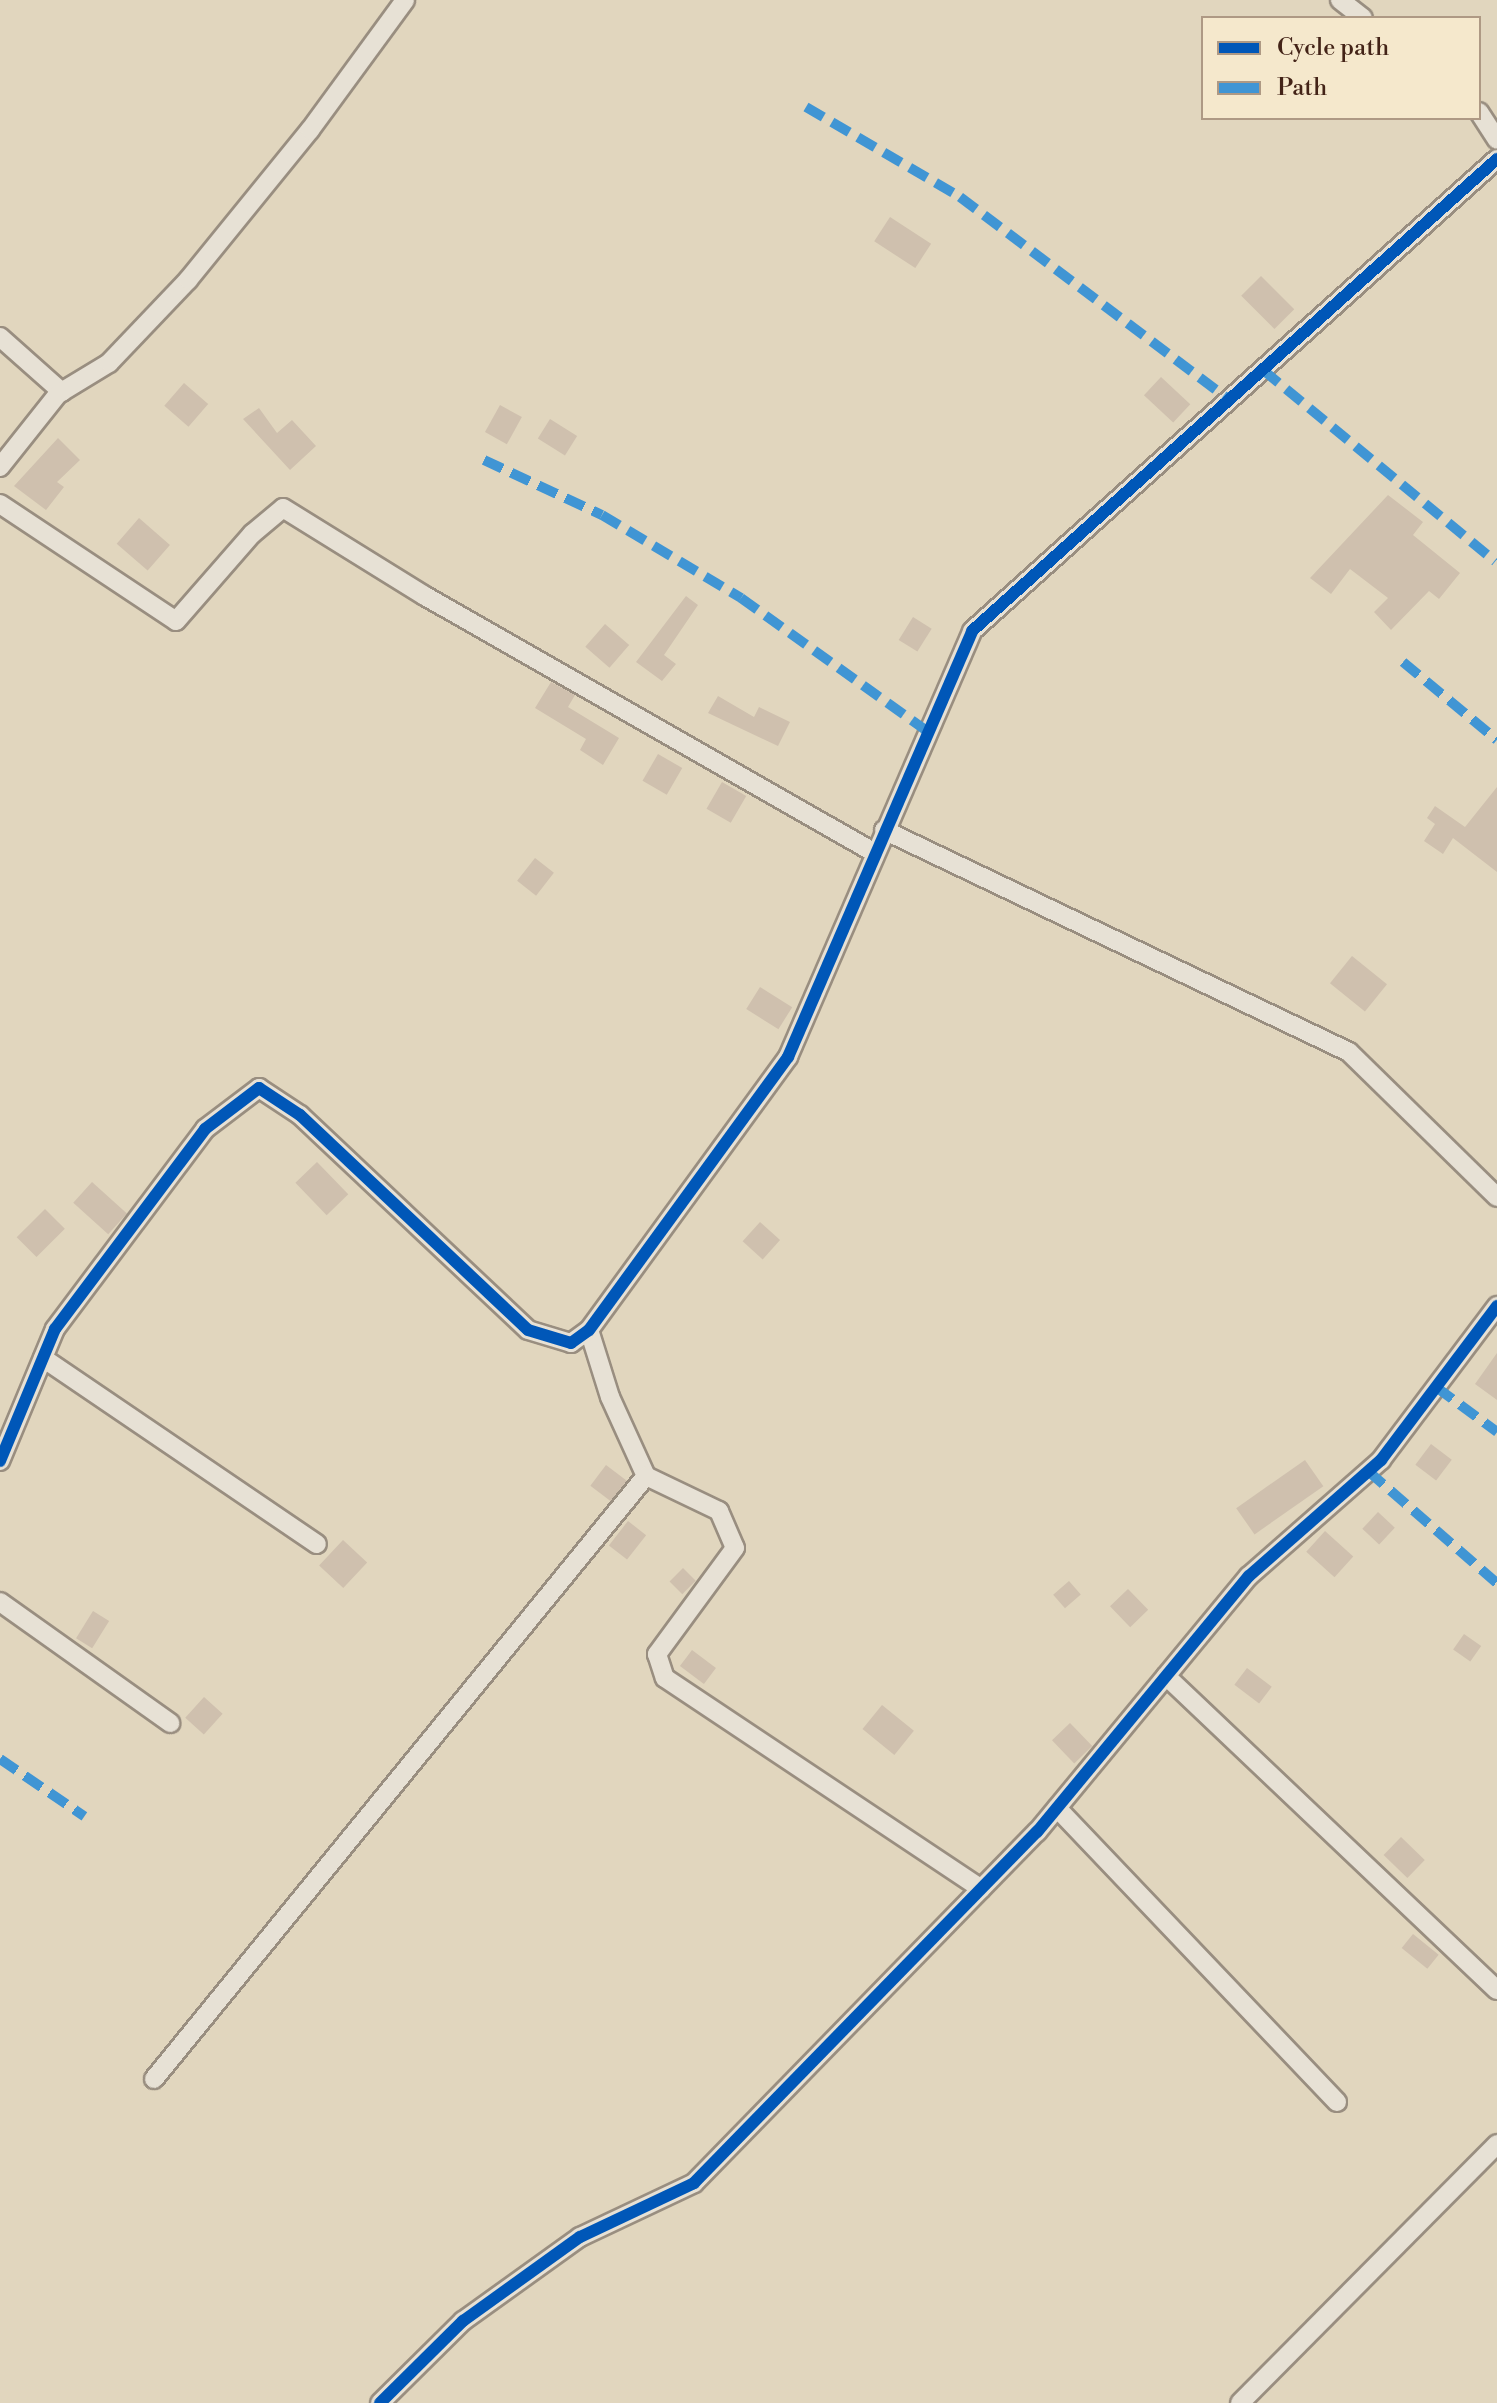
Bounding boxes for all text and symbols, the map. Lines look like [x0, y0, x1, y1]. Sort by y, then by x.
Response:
legend [1201, 16, 1481, 120]
text: Cycle path [1277, 33, 1389, 63]
text: Path [1277, 73, 1327, 103]

